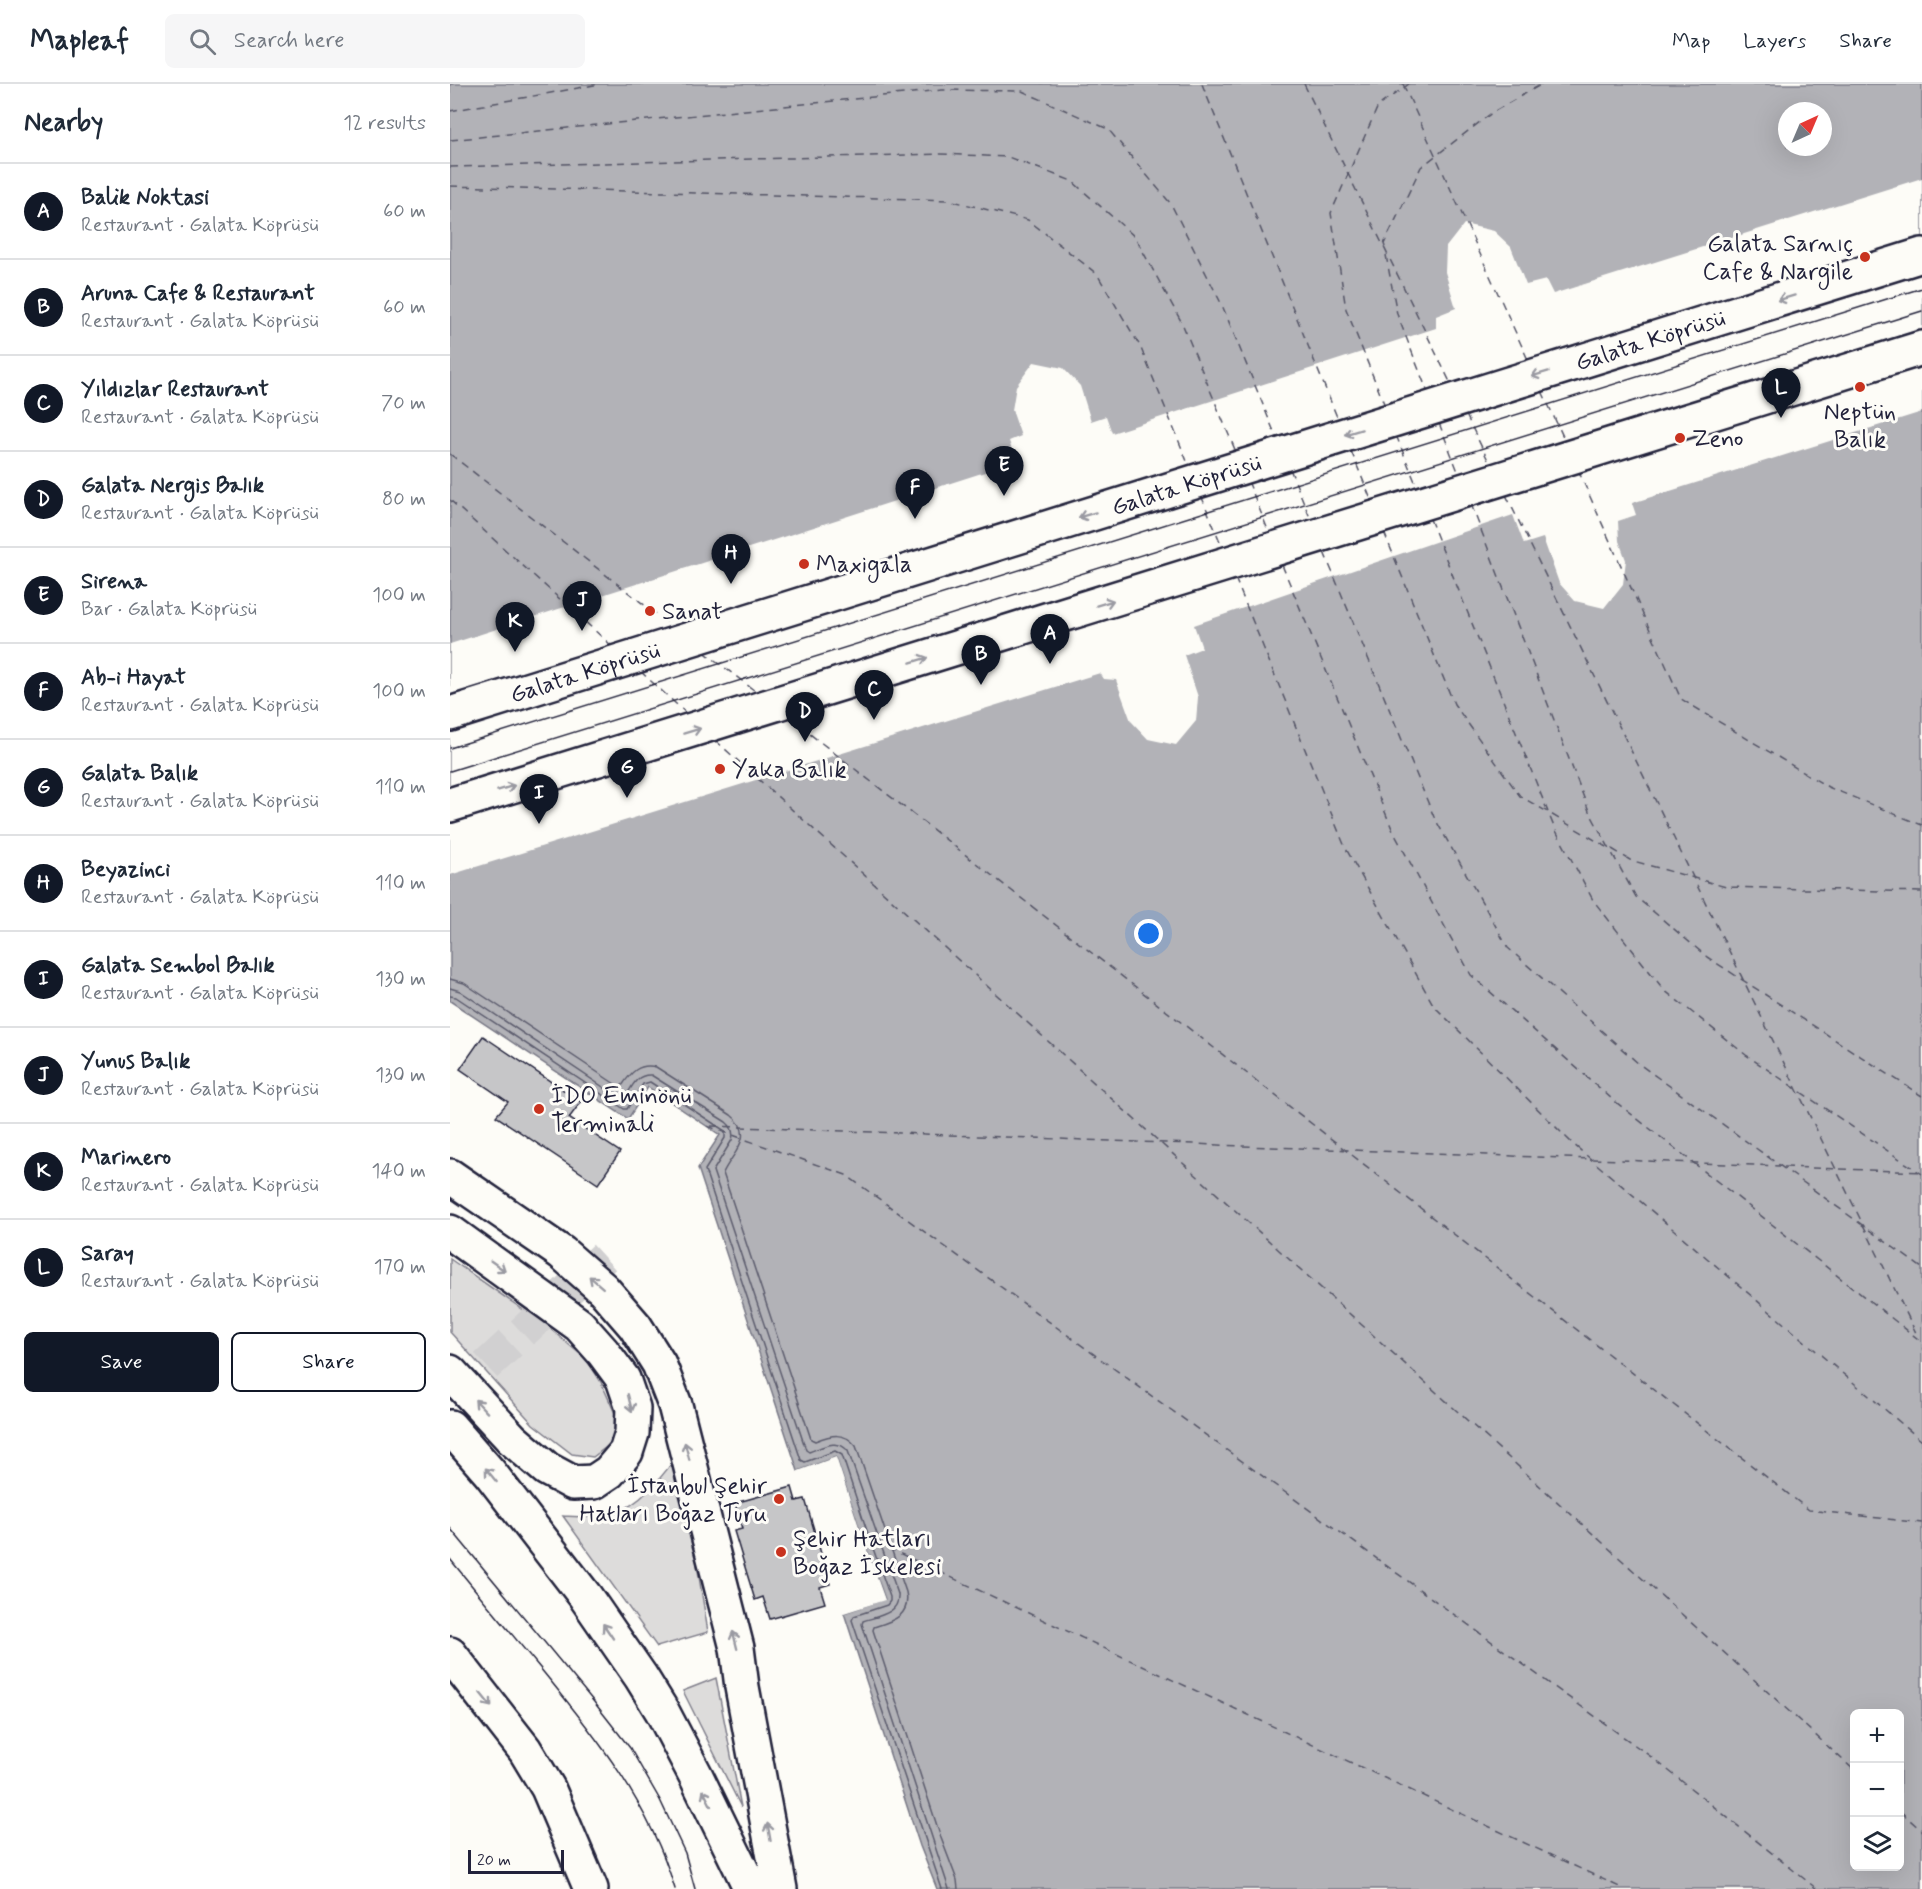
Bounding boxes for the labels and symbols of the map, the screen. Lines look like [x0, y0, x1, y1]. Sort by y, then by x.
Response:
north arrow [1778, 102, 1832, 156]
place label: Galata Sarnıç Cafe & Nargile [1702, 229, 1853, 290]
marker: Galata Sarnıç Cafe & Nargile [1858, 250, 1872, 264]
one-way arrow [1777, 293, 1796, 304]
street label: Galata Köprüsü [1572, 303, 1729, 379]
pin: L [1762, 368, 1800, 418]
one-way arrow [1531, 369, 1550, 380]
marker: Neptün Balık [1853, 380, 1867, 394]
place label: Neptün Balık [1824, 397, 1896, 456]
place label: Zeno [1692, 424, 1744, 455]
one-way arrow [1344, 427, 1363, 438]
marker: Zeno [1673, 431, 1687, 445]
pin: E [984, 446, 1024, 496]
street label: Galata Köprüsü [1108, 448, 1265, 524]
pin: F [896, 470, 934, 519]
one-way arrow [1078, 510, 1097, 521]
pin: H [712, 534, 750, 584]
place label: Maxigala [816, 550, 912, 583]
marker: Maxigala [797, 557, 811, 571]
pin: J [562, 582, 602, 631]
place label: Sanat [662, 597, 723, 628]
one-way arrow [1095, 597, 1114, 608]
pin: K [496, 602, 534, 652]
marker: Sanat [643, 604, 657, 618]
pin: A [1030, 614, 1070, 664]
street label: Galata Köprüsü [506, 636, 664, 711]
pin: B [962, 636, 1000, 685]
one-way arrow [909, 654, 928, 665]
pin: C [854, 670, 894, 720]
pin: D [786, 692, 824, 742]
one-way arrow [682, 725, 701, 736]
pin: G [608, 748, 646, 798]
place label: Yaka Balık [732, 755, 847, 786]
marker: Yaka Balık [713, 762, 727, 776]
pin: I [520, 774, 559, 824]
one-way arrow [496, 782, 515, 793]
your location [1134, 919, 1163, 948]
place label: İDO Eminönü Terminali [551, 1081, 691, 1140]
marker: İDO Eminönü Terminali [532, 1102, 546, 1116]
one-way arrow [489, 1260, 505, 1272]
one-way arrow [588, 1276, 604, 1289]
one-way arrow [625, 1393, 637, 1412]
one-way arrow [474, 1398, 488, 1413]
one-way arrow [681, 1441, 693, 1460]
one-way arrow [484, 1467, 497, 1483]
place label: İstanbul Şehir Hatları Boğaz Turu [579, 1471, 767, 1530]
marker: İstanbul Şehir Hatları Boğaz Turu [772, 1492, 786, 1506]
place label: Şehir Hatları Boğaz İskelesi [793, 1524, 941, 1583]
marker: Şehir Hatları Boğaz İskelesi [774, 1545, 788, 1559]
one-way arrow [602, 1623, 614, 1640]
one-way arrow [729, 1630, 741, 1649]
one-way arrow [480, 1691, 493, 1707]
one-way arrow [701, 1790, 713, 1808]
one-way arrow [763, 1822, 774, 1842]
scale bar [468, 1847, 564, 1874]

